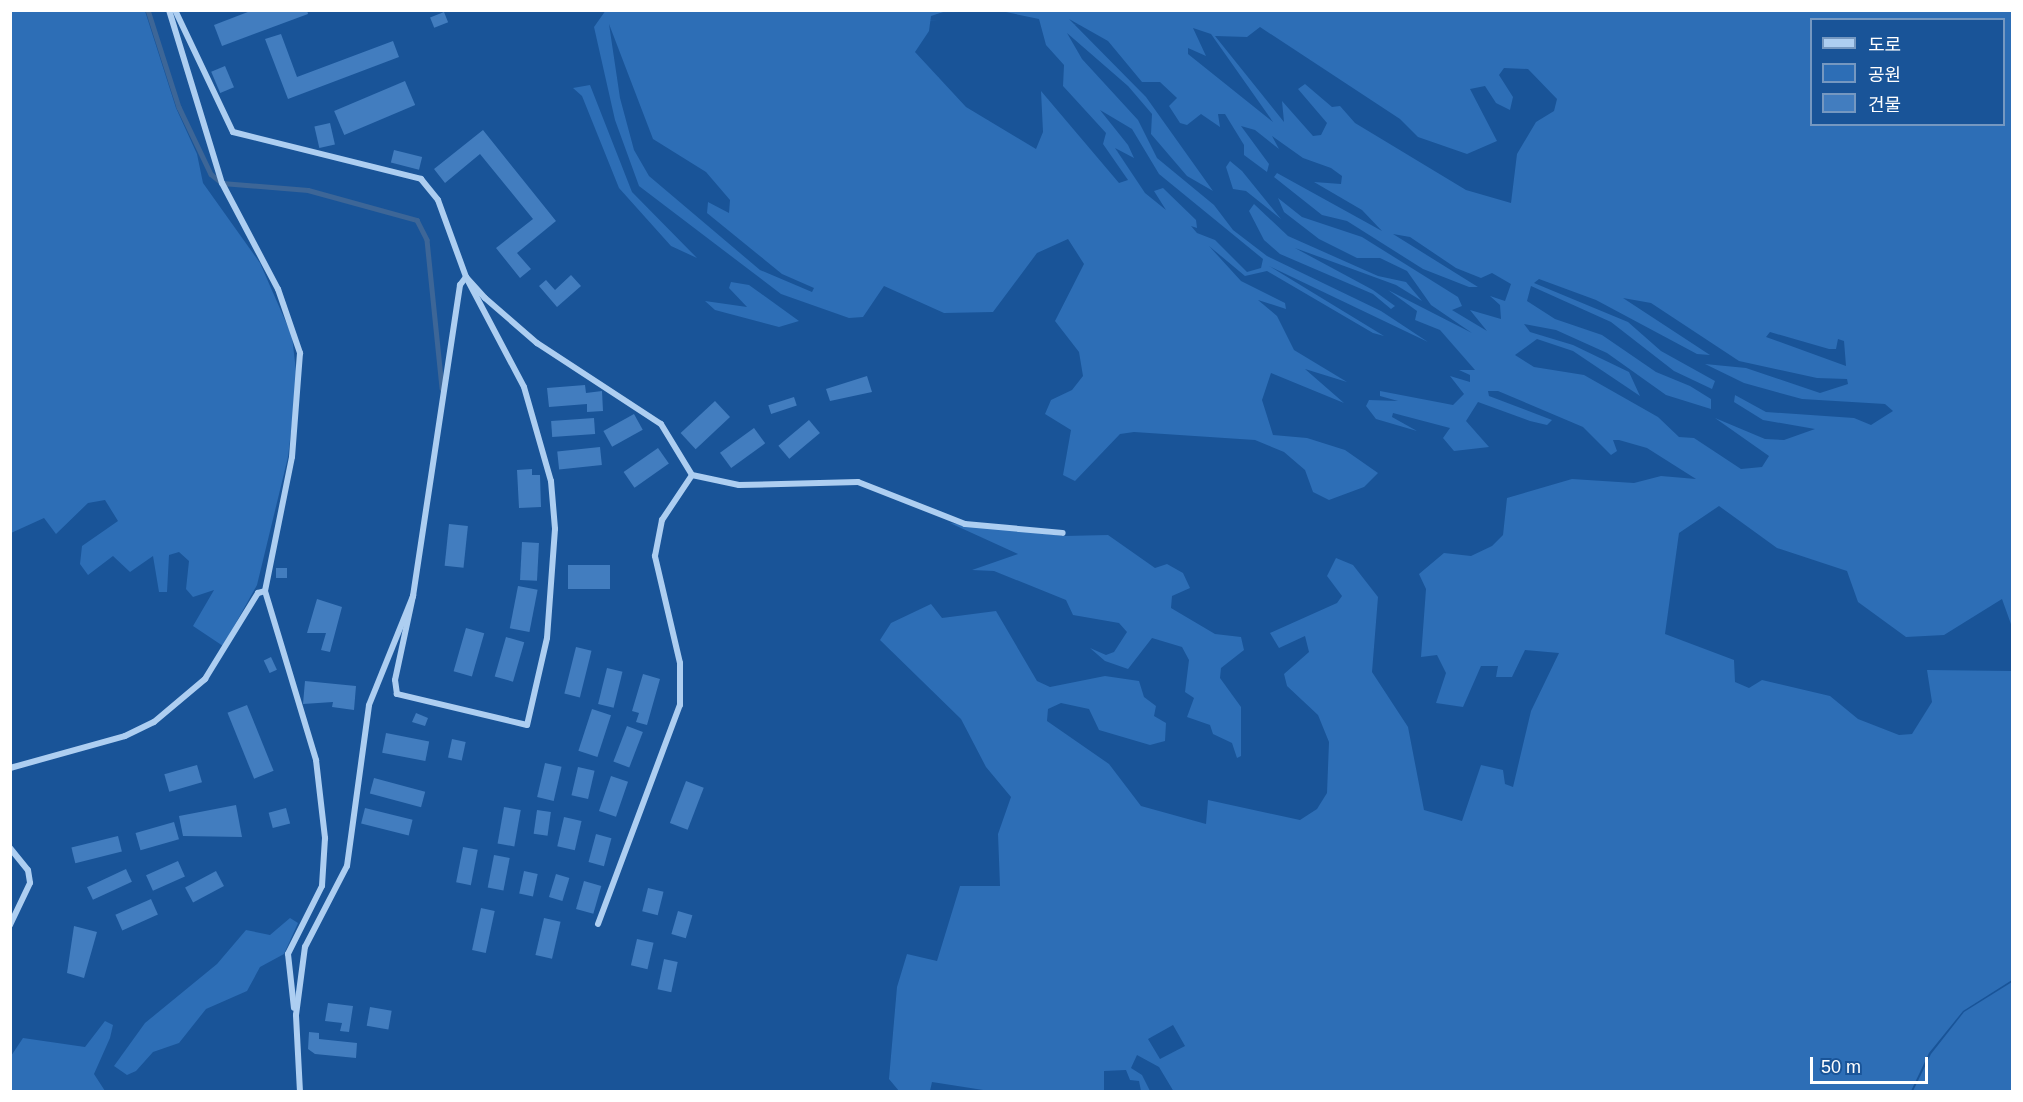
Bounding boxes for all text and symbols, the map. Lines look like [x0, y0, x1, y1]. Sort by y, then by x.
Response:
legend [1810, 18, 2005, 126]
text: 도로 [1868, 35, 1901, 55]
text: 공원 [1868, 65, 1901, 85]
text: 건물 [1868, 95, 1901, 115]
scale bar [1813, 1045, 1932, 1083]
text: 50 m [1821, 1057, 1861, 1077]

